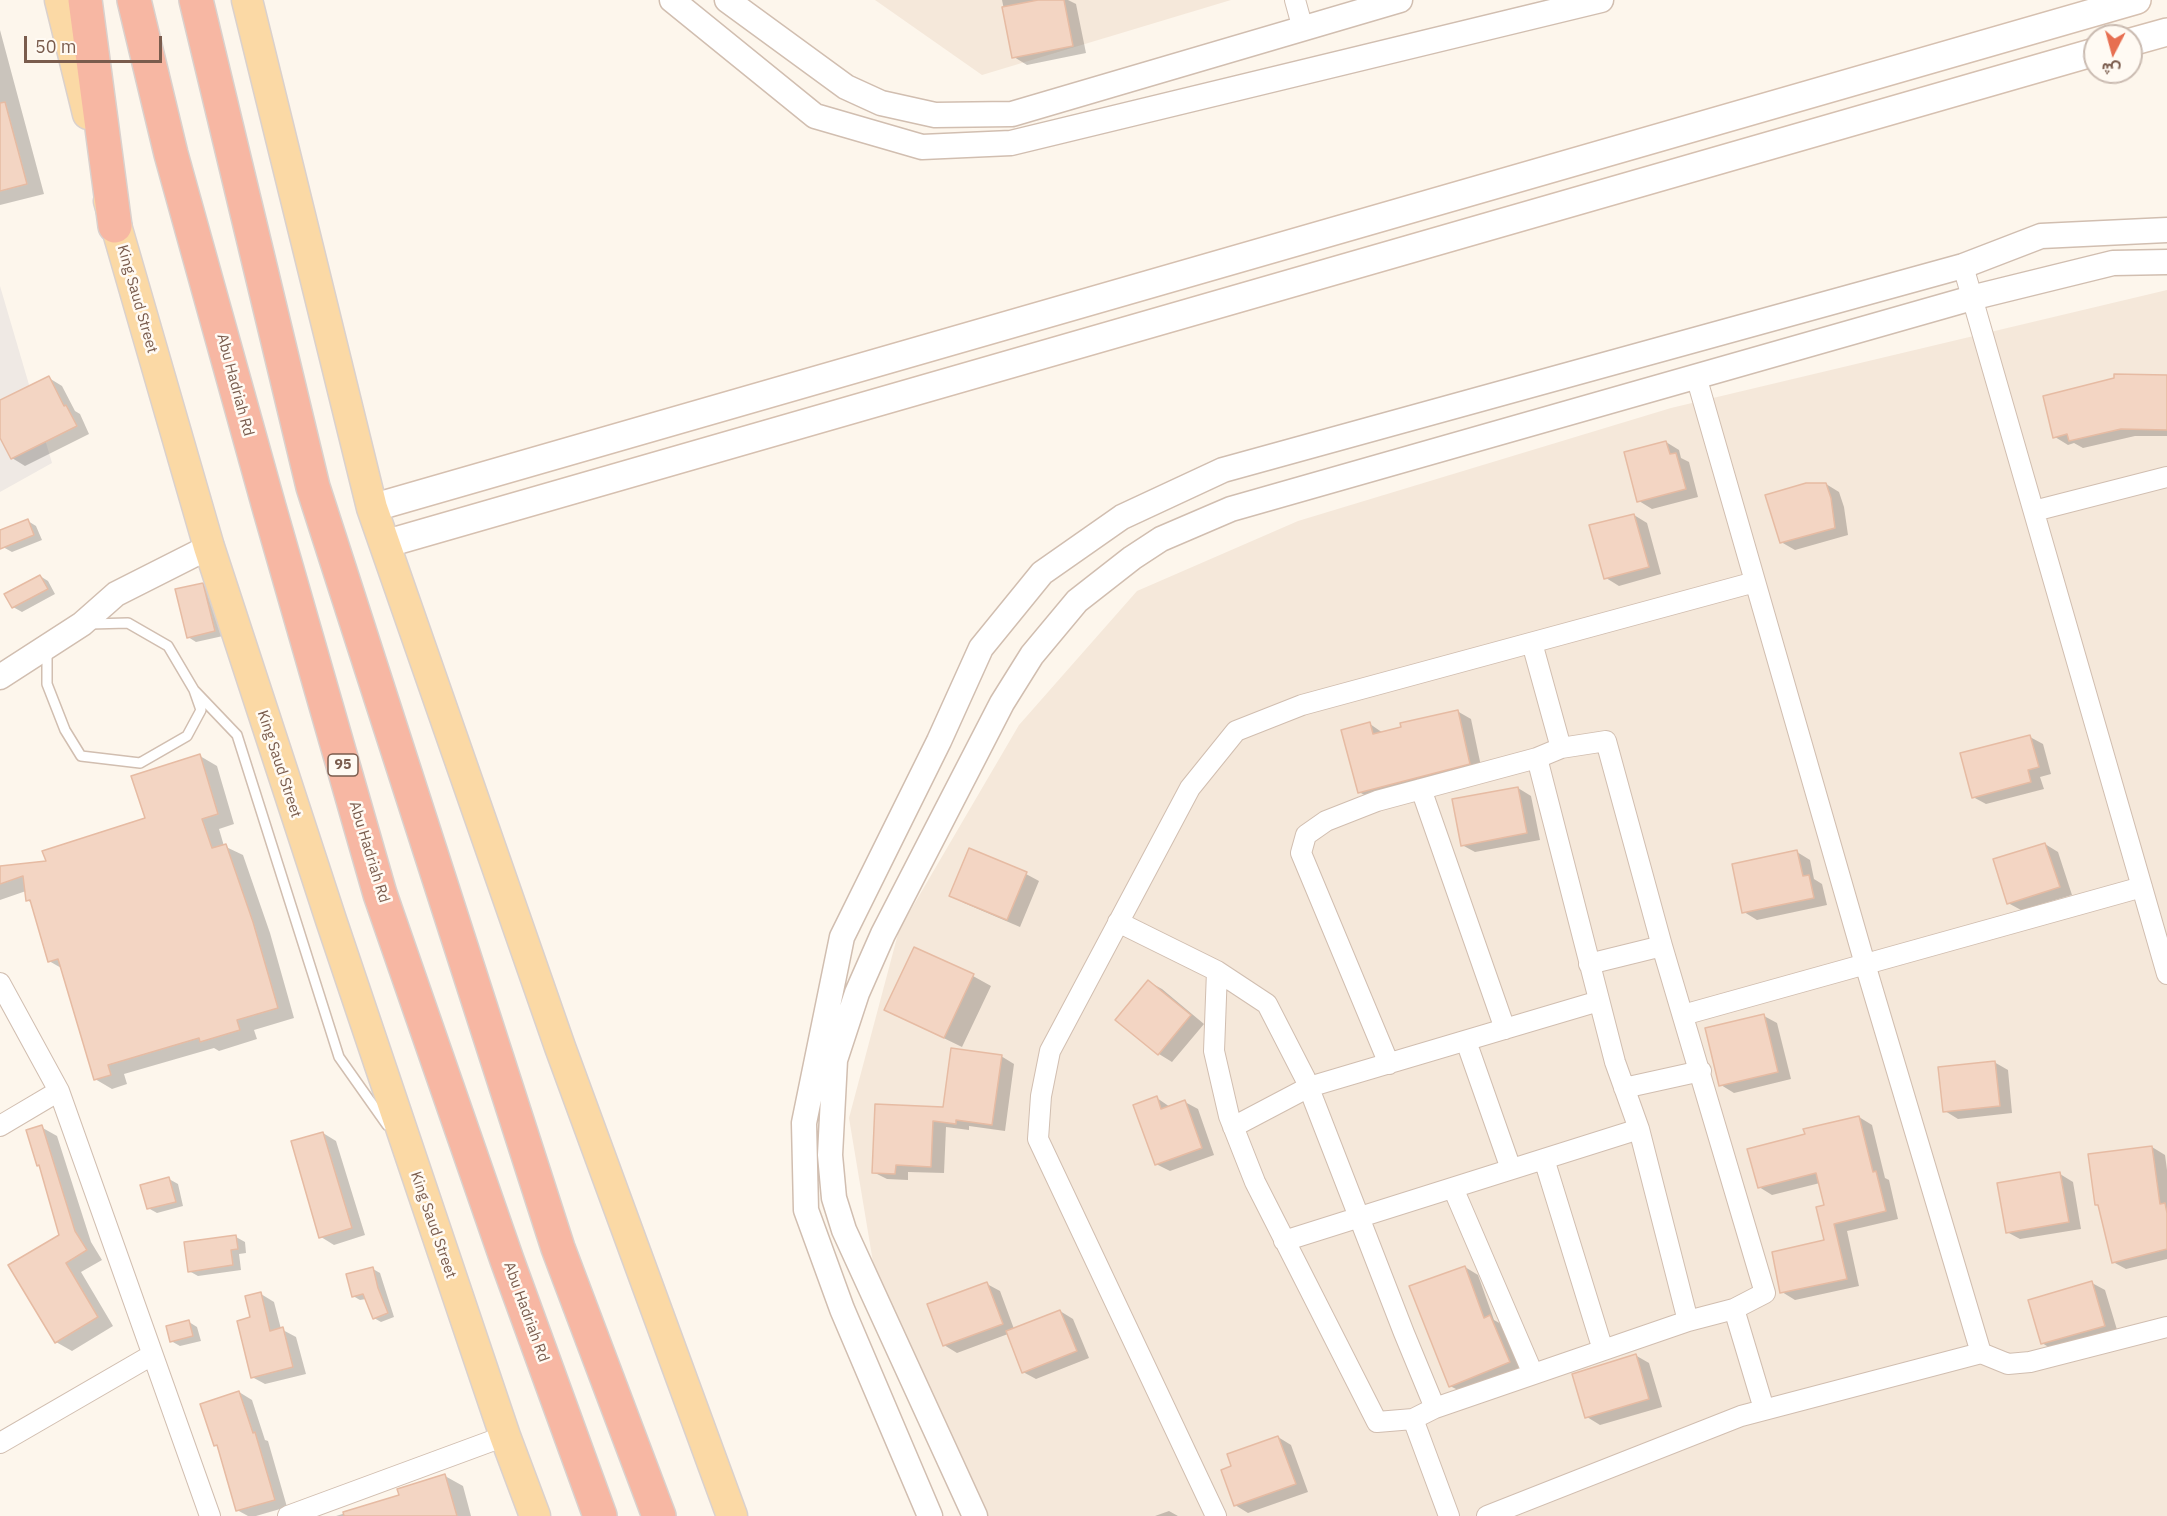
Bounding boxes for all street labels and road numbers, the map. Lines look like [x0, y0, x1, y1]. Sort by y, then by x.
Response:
street label: King Saud Street [113, 243, 161, 355]
street label: Abu Hadriah Rd [213, 332, 257, 438]
street label: King Saud Street [253, 708, 305, 820]
road number: 95 [328, 754, 358, 776]
street label: Abu Hadriah Rd [345, 799, 393, 905]
street label: King Saud Street [406, 1169, 460, 1281]
street label: Abu Hadriah Rd [500, 1260, 552, 1364]

